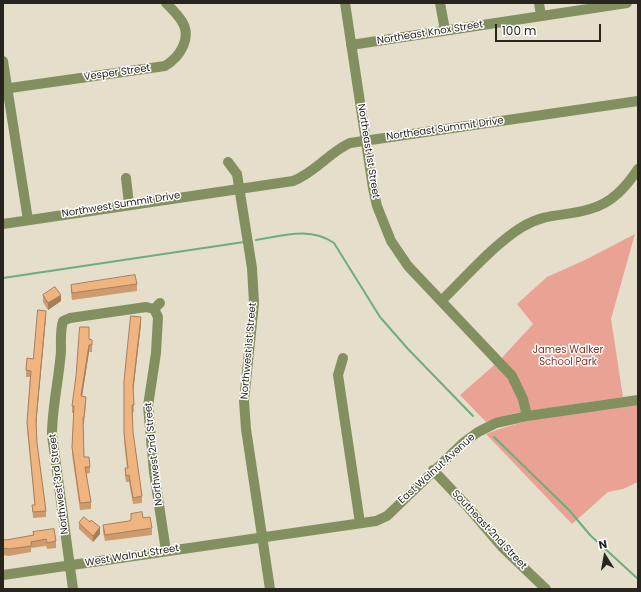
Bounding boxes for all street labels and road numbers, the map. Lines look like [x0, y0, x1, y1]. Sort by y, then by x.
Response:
street label: Northeast Knox Street [376, 19, 484, 47]
street label: Vesper Street [83, 62, 151, 84]
street label: Northeast 1st Street [355, 103, 381, 199]
street label: Northeast Summit Drive [386, 115, 504, 143]
street label: Northwest Summit Drive [61, 190, 181, 220]
street label: Northwest 1st Street [239, 302, 259, 400]
street label: Northwest 2nd Street [143, 402, 165, 506]
street label: East Walnut Avenue [396, 431, 478, 507]
street label: Northwest 3rd Street [47, 433, 71, 535]
street label: Southeast 2nd Street [449, 488, 529, 572]
street label: West Walnut Street [84, 543, 180, 569]

